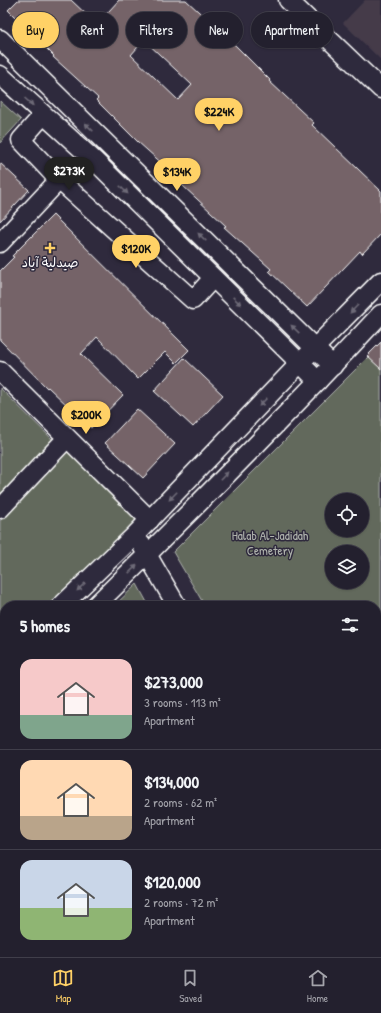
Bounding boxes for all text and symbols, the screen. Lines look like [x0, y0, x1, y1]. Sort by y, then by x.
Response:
chip: Buy [12, 12, 59, 48]
chip: Rent [67, 12, 118, 48]
chip: Filters [126, 12, 187, 48]
chip: New [195, 12, 243, 48]
chip: Apartment [251, 12, 333, 48]
one-way arrow [24, 97, 34, 106]
pin: $224K [191, 98, 247, 132]
text: $224K [204, 102, 234, 120]
one-way arrow [84, 122, 94, 132]
pin: $273K [41, 157, 97, 191]
pin: $134K [149, 158, 205, 192]
text: $273K [53, 161, 85, 179]
text: $134K [163, 162, 191, 180]
one-way arrow [119, 185, 129, 195]
one-way arrow [197, 233, 207, 242]
pin: $120K [108, 235, 164, 269]
text: $120K [121, 239, 151, 257]
marker: صيدلية آياد [45, 243, 55, 253]
place label: صيدلية آياد [22, 253, 78, 271]
one-way arrow [232, 296, 242, 306]
one-way arrow [349, 304, 359, 314]
one-way arrow [290, 324, 300, 333]
one-way arrow [258, 397, 268, 407]
pin: $200K [58, 401, 114, 435]
text: $200K [70, 405, 102, 423]
one-way arrow [219, 471, 229, 481]
one-way arrow [168, 491, 178, 501]
map controls [325, 493, 369, 589]
button: locate [325, 493, 369, 537]
park label: Halab Al-Jadidah Cemetery [232, 526, 309, 559]
button: layers [325, 545, 369, 589]
one-way arrow [128, 564, 138, 574]
one-way arrow [76, 582, 86, 592]
text: 5 homes [20, 614, 70, 637]
icon: filters [339, 614, 361, 636]
text: $273,000 [144, 670, 203, 693]
icon: home [52, 675, 100, 723]
text: 3 rooms · 113 m² [144, 693, 221, 711]
text: Apartment [144, 711, 195, 729]
text: $134,000 [144, 770, 199, 793]
icon: home [52, 776, 100, 824]
text: 2 rooms · 62 m² [144, 793, 217, 811]
text: Apartment [144, 811, 195, 829]
text: $120,000 [144, 870, 201, 893]
icon: home [52, 876, 100, 924]
text: 2 rooms · 72 m² [144, 893, 218, 911]
text: Apartment [144, 911, 195, 929]
tab: Map [52, 967, 74, 1005]
tab: Saved [179, 967, 202, 1005]
tab: Home [307, 967, 329, 1005]

